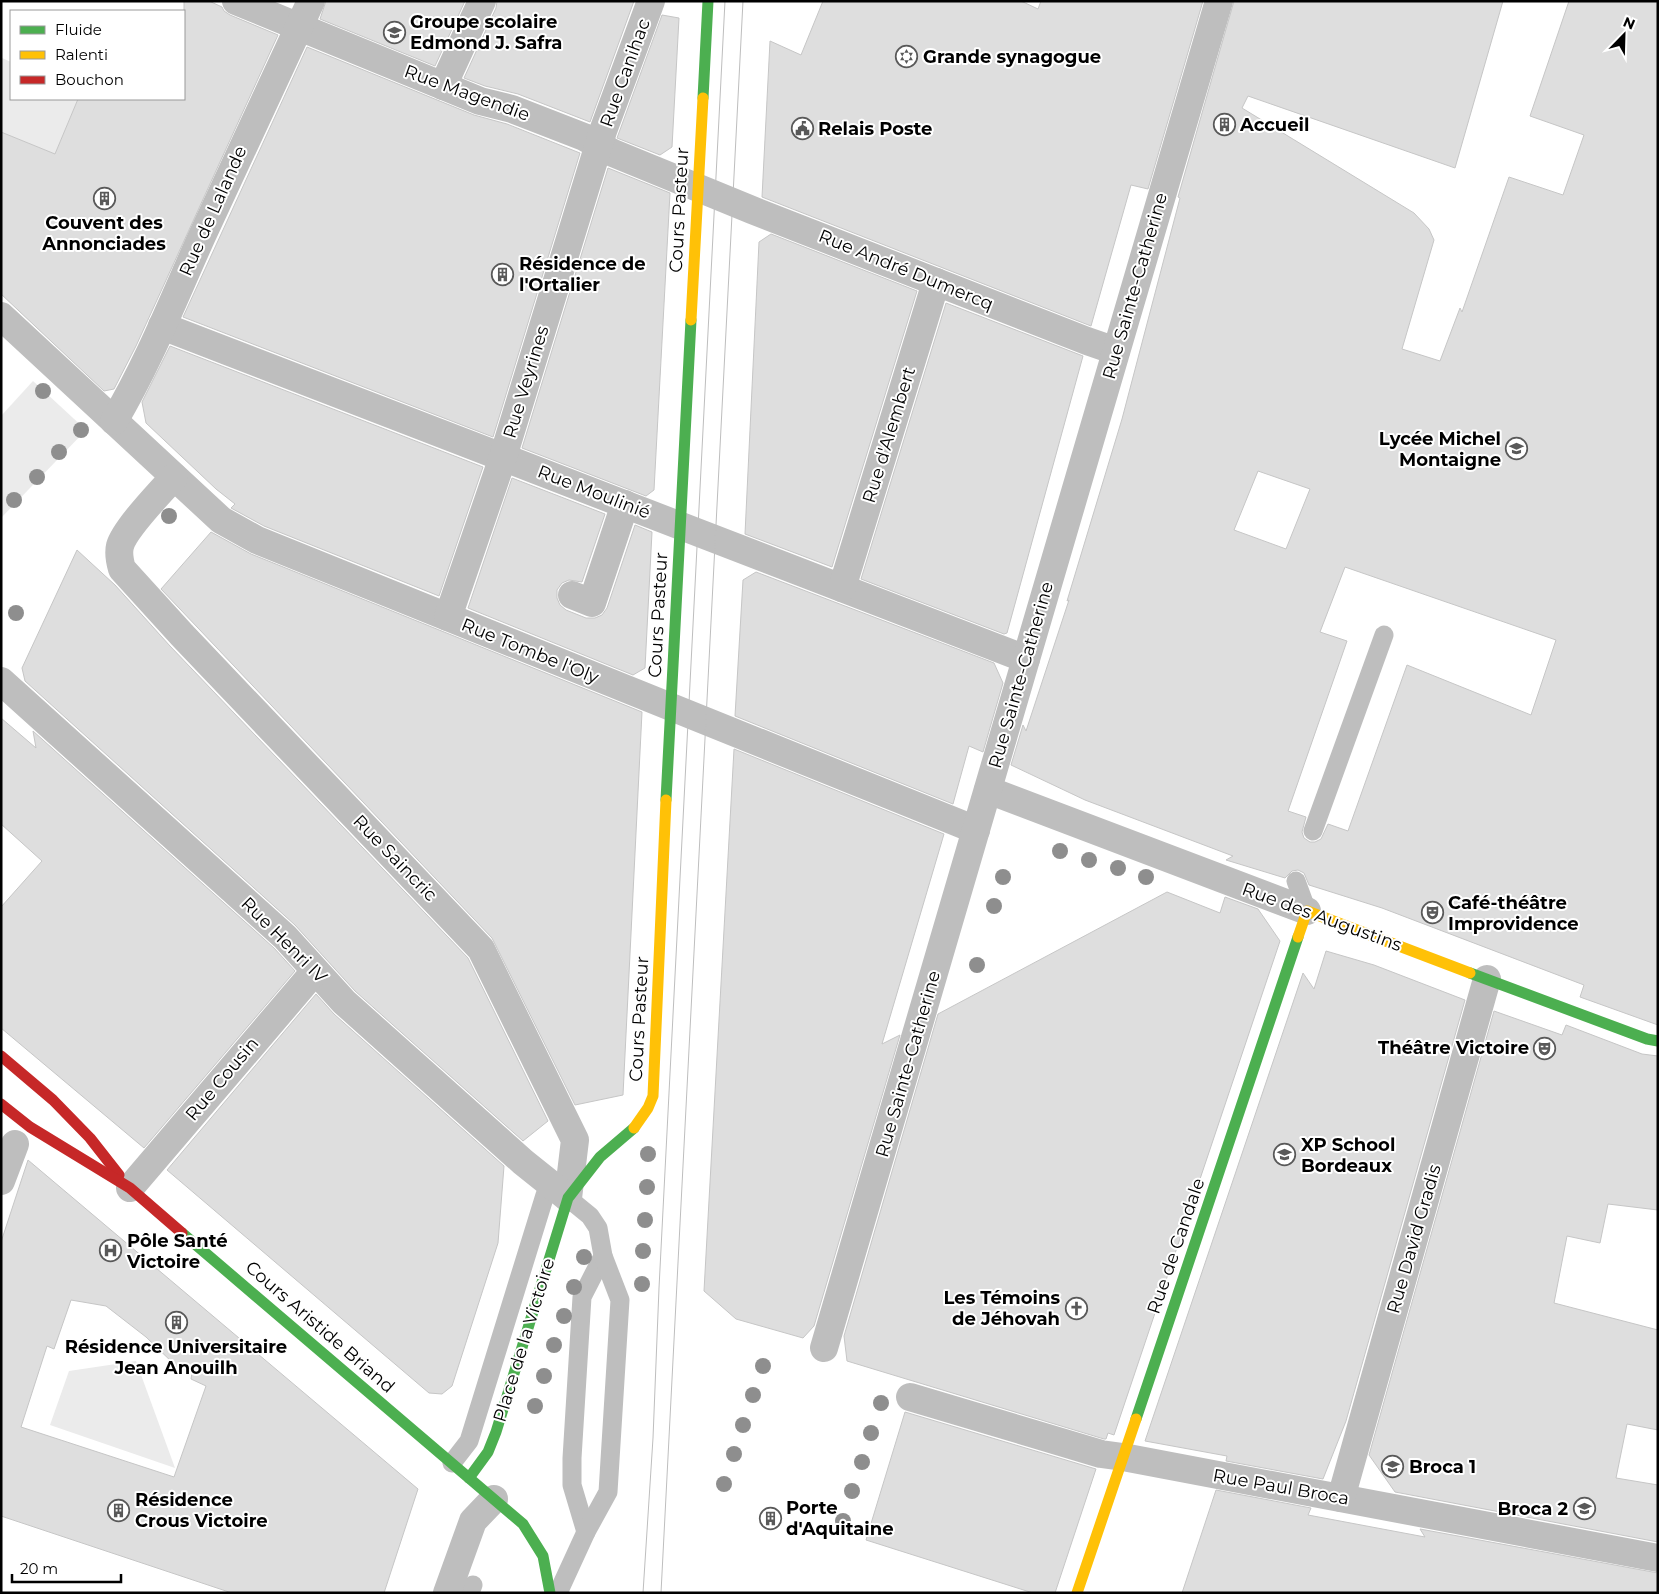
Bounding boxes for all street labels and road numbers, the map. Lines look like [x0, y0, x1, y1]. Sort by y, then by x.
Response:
street label: Rue Canihac [595, 16, 655, 130]
street label: Rue Magendie [401, 60, 533, 126]
street label: Rue de Lalande [174, 142, 252, 280]
street label: Cours Pasteur [665, 147, 693, 273]
street label: Rue Sainte-Catherine [1098, 190, 1172, 382]
street label: Rue André Dumercq [815, 225, 997, 315]
street label: Rue Veyrines [498, 323, 554, 441]
street label: Rue d'Alembert [858, 364, 920, 506]
street label: Rue Moulinié [535, 460, 654, 524]
street label: Cours Pasteur [644, 552, 672, 678]
street label: Rue Sainte-Catherine [984, 579, 1058, 771]
street label: Rue Tombe l'Oly [458, 613, 602, 689]
street label: Rue Saincric [348, 810, 442, 906]
street label: Rue des Augustins [1239, 878, 1405, 956]
street label: Rue Henri IV [236, 892, 332, 988]
street label: Cours Pasteur [625, 956, 653, 1082]
street label: Rue Sainte-Catherine [871, 968, 945, 1160]
street label: Rue Cousin [181, 1033, 263, 1125]
street label: Rue David Gradis [1382, 1162, 1446, 1316]
street label: Rue de Candale [1142, 1175, 1210, 1317]
street label: Place de la Victoire [489, 1255, 559, 1425]
street label: Cours Aristide Briand [241, 1256, 399, 1398]
street label: Rue Paul Broca [1211, 1464, 1351, 1510]

